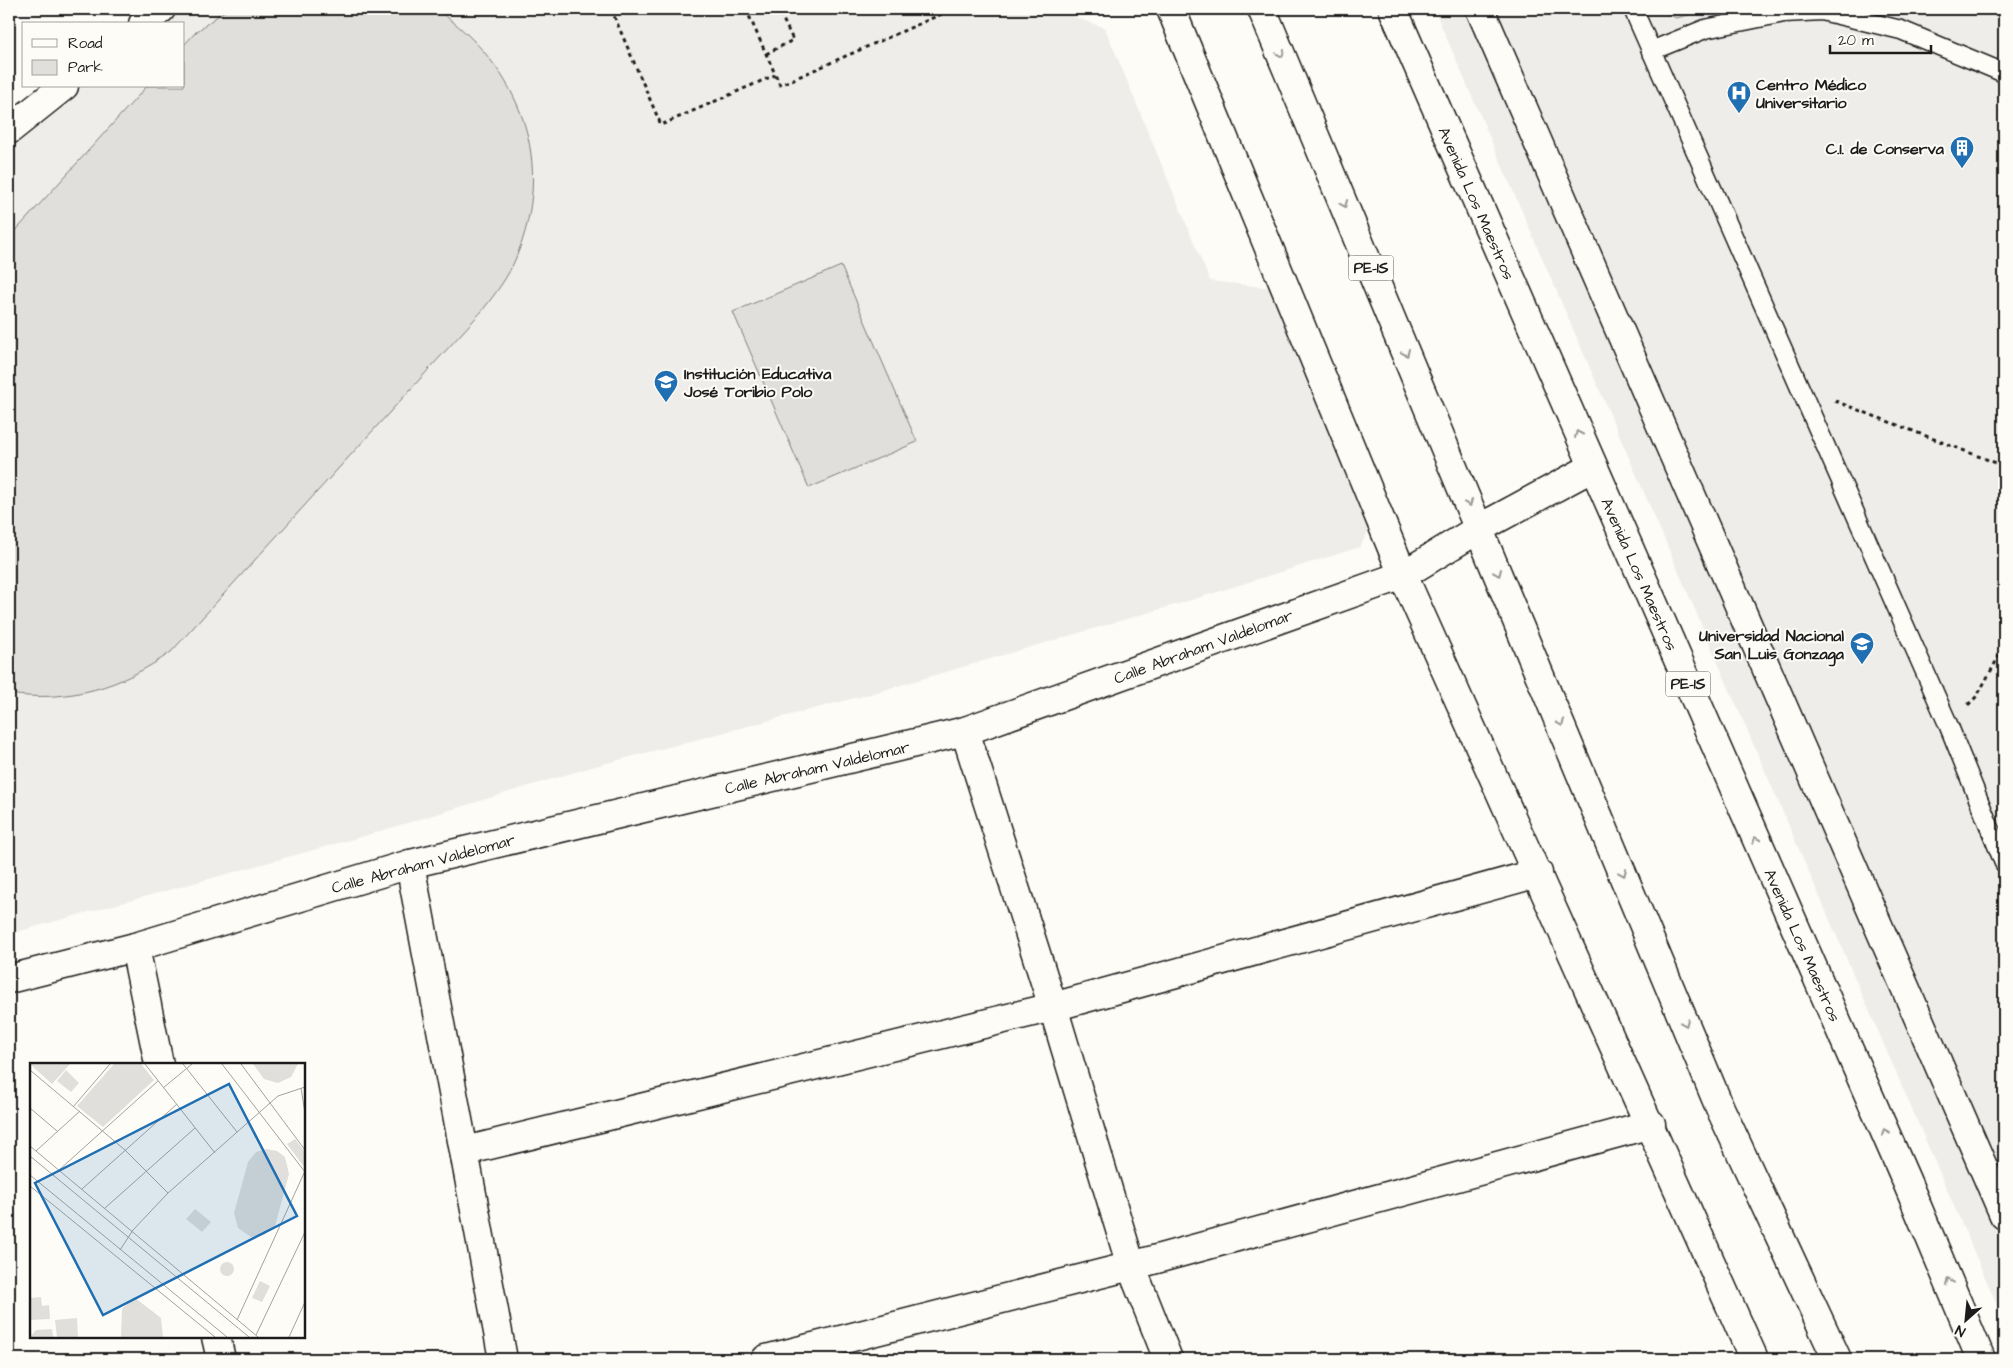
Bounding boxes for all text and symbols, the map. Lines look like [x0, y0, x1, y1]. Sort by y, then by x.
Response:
legend [22, 22, 185, 88]
scale bar [1830, 22, 1932, 54]
text: 20 m [1838, 30, 1874, 51]
text: Road [68, 33, 103, 54]
one-way arrow [1275, 49, 1285, 58]
text: Park [68, 57, 103, 78]
place label: Centro Médico Universitario [1756, 74, 1867, 114]
hospital icon: Centro Médico Universitario [1726, 80, 1752, 114]
street label: Avenida Los Maestros [1432, 123, 1520, 283]
building icon: C.I. de Conserva [1949, 135, 1975, 169]
place label: C.I. de Conserva [1826, 138, 1945, 160]
one-way arrow [1337, 199, 1348, 208]
road number: PE-1S [1348, 256, 1394, 280]
one-way arrow [1401, 349, 1411, 357]
place label: Institución Educativa José Toribio Polo [683, 363, 832, 403]
school or university icon: Institución Educativa José Toribio Polo [653, 369, 679, 403]
one-way arrow [1574, 430, 1585, 439]
street label: Avenida Los Maestros [1595, 494, 1683, 654]
one-way arrow [1463, 498, 1474, 507]
one-way arrow [1492, 568, 1503, 577]
street label: Calle Abraham Valdelomar [1111, 604, 1296, 690]
place label: Universidad Nacional San Luis Gonzaga [1699, 625, 1845, 667]
school or university icon: Universidad Nacional San Luis Gonzaga [1849, 631, 1875, 665]
road number: PE-1S [1666, 672, 1710, 696]
one-way arrow [1554, 718, 1565, 727]
street label: Calle Abraham Valdelomar [723, 736, 912, 800]
street label: Calle Abraham Valdelomar [329, 829, 518, 899]
one-way arrow [1752, 836, 1763, 845]
street label: Avenida Los Maestros [1758, 865, 1846, 1025]
one-way arrow [1616, 868, 1627, 877]
one-way arrow [1679, 1018, 1690, 1027]
inset map [30, 1063, 305, 1338]
one-way arrow [1881, 1128, 1892, 1137]
one-way arrow [1944, 1278, 1955, 1287]
north arrow [1940, 1296, 1990, 1346]
text: N [1952, 1320, 1969, 1342]

